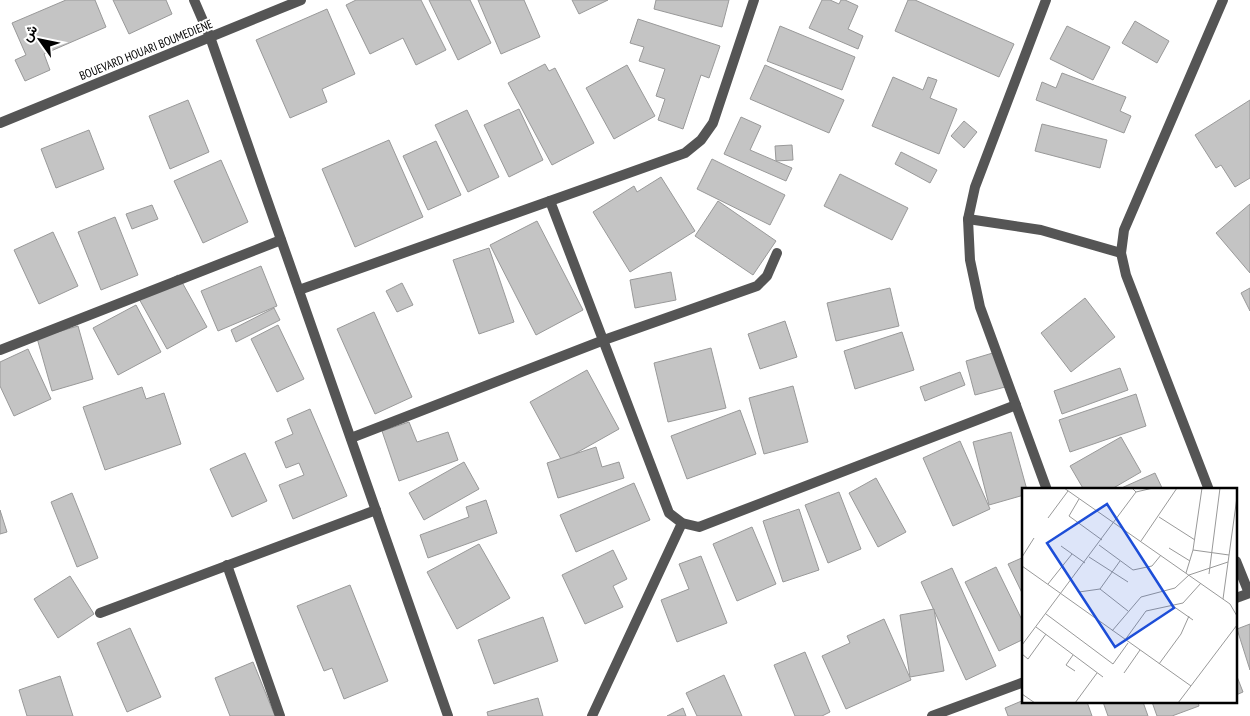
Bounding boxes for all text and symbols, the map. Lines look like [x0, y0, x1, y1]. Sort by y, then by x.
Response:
north arrow [15, 15, 65, 65]
street label: BOUEVARD HOUARI BOUMEDIENE [77, 16, 215, 83]
text: ش [17, 21, 41, 45]
inset map [1022, 488, 1238, 704]

